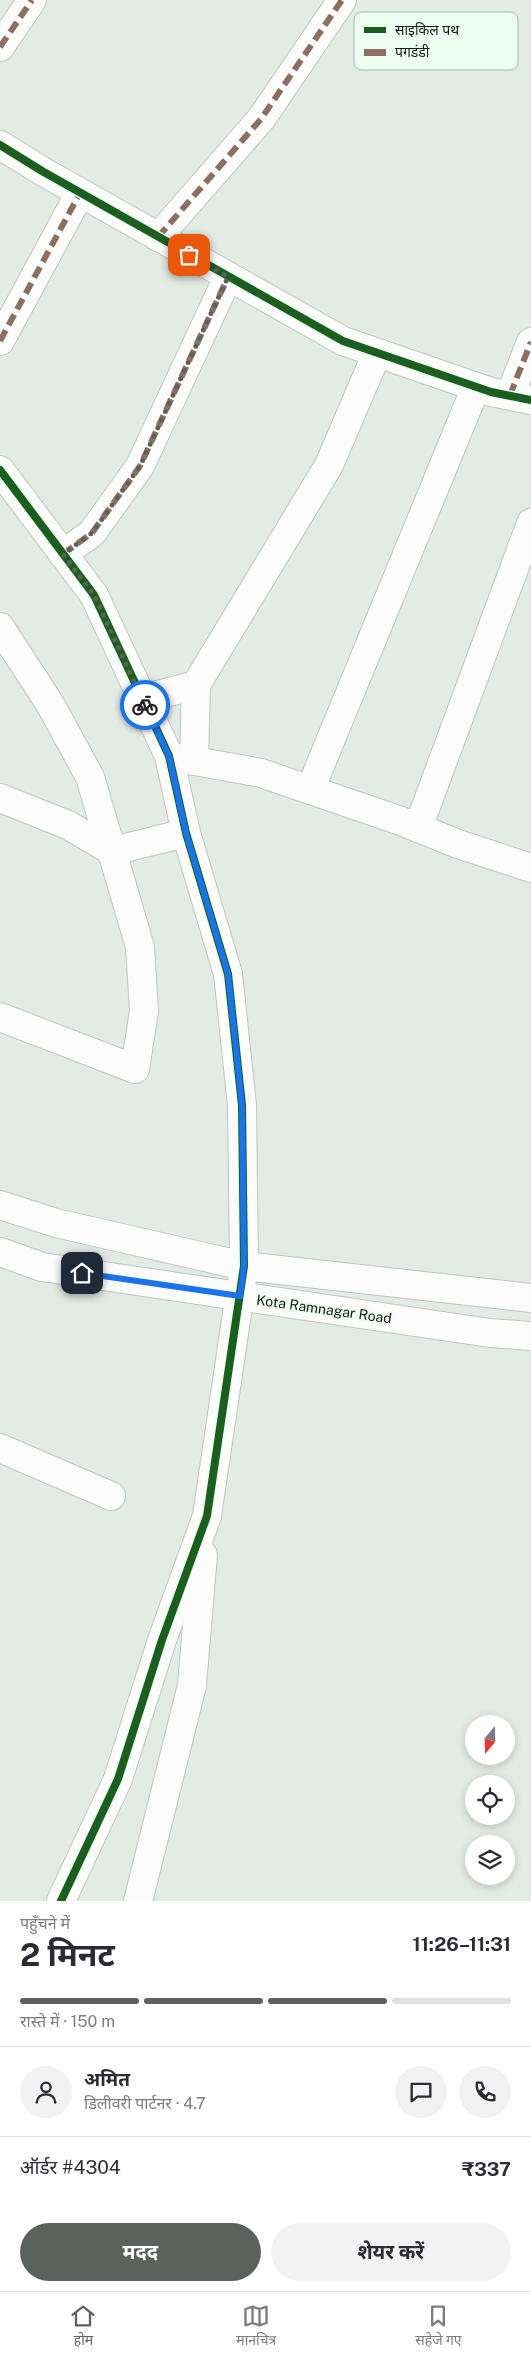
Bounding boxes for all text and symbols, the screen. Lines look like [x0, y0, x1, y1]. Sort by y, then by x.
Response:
legend [354, 12, 518, 70]
text: साइकिल पथ [395, 22, 460, 38]
text: पगडंडी [395, 44, 430, 60]
pin [168, 234, 210, 276]
icon: bag [175, 241, 203, 269]
courier [120, 680, 170, 730]
icon: bike [131, 691, 159, 719]
pin [61, 1252, 103, 1294]
icon: home [68, 1259, 96, 1287]
street label: Kota Ramnagar Road [255, 1292, 393, 1326]
north arrow [465, 1715, 515, 1765]
map controls [465, 1715, 515, 1885]
button: locate [465, 1775, 515, 1825]
button: layers [465, 1835, 515, 1885]
text: पहुँचने में [20, 1914, 70, 1933]
text: 11:26–11:31 [413, 1933, 511, 1955]
text: 2 मिनट [20, 1936, 115, 1973]
text: रास्ते में · 150 m [20, 2012, 115, 2031]
button: person [20, 2066, 72, 2118]
button: chat [395, 2066, 447, 2118]
button: phone [459, 2066, 511, 2118]
text: अमित [84, 2068, 130, 2090]
text: डिलीवरी पार्टनर · 4.7 [84, 2094, 206, 2113]
text: ऑर्डर #4304 [20, 2156, 121, 2178]
text: ₹337 [462, 2158, 511, 2180]
button: मदद [20, 2223, 261, 2281]
button: शेयर करें [271, 2223, 511, 2281]
tab: होम [69, 2302, 97, 2351]
tab: मानचित्र [236, 2302, 276, 2351]
tab: सहेजे गए [415, 2302, 462, 2351]

